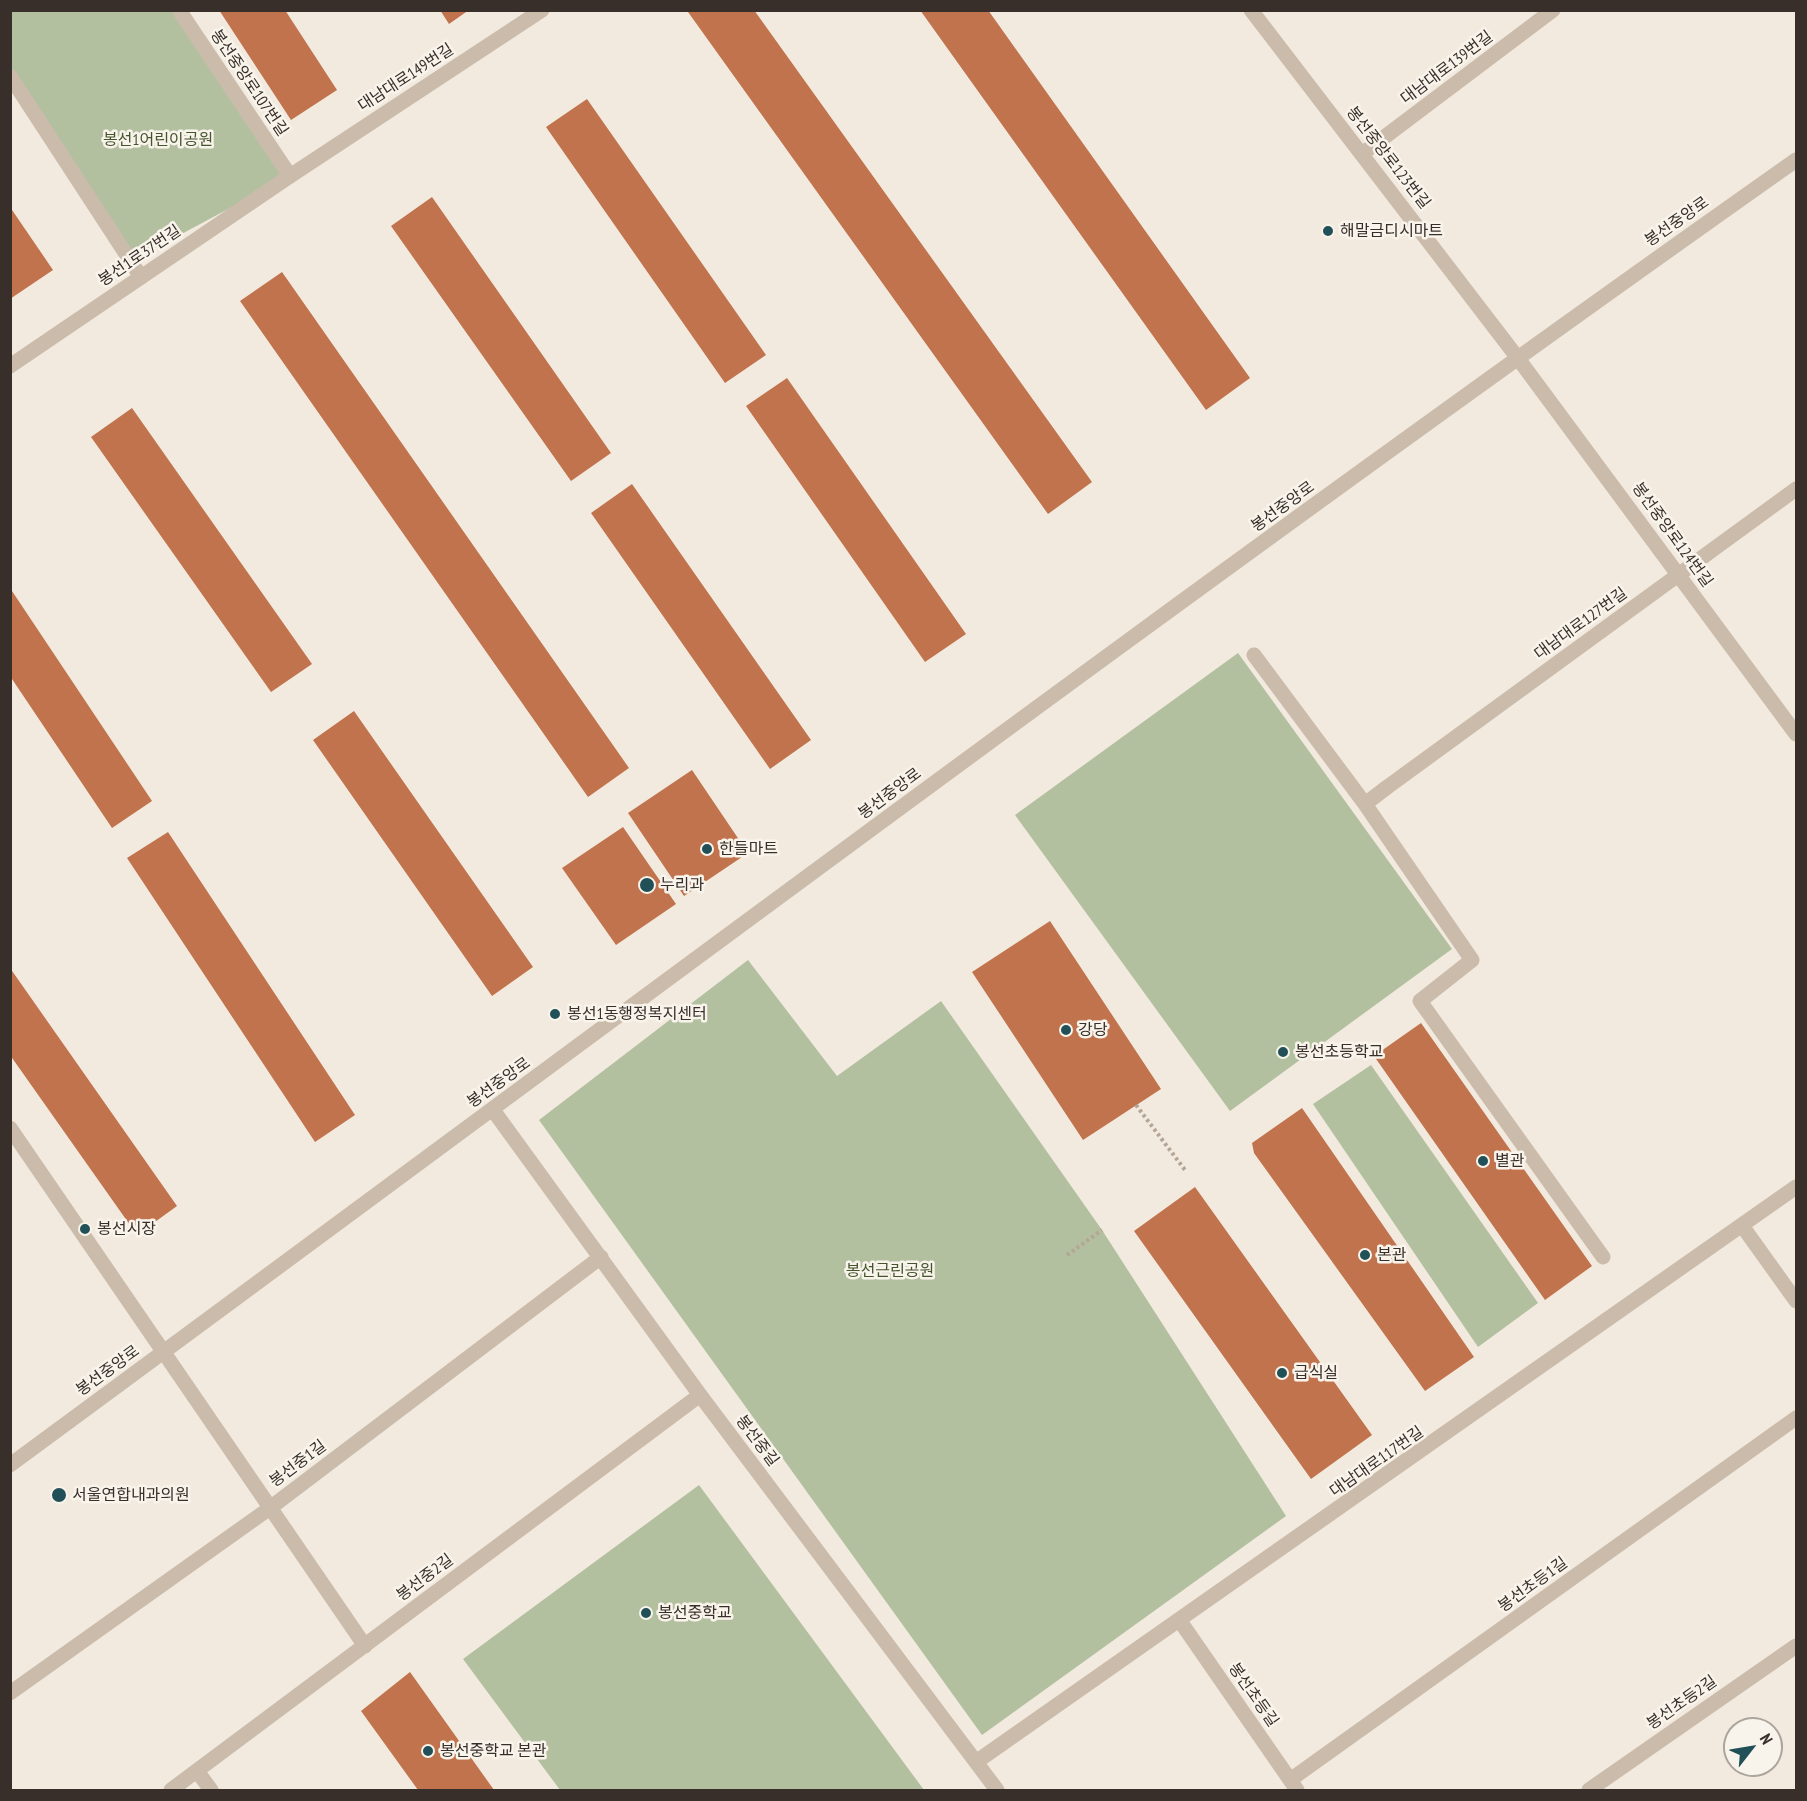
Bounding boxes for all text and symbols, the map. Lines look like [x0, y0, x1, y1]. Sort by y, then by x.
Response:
street label: 봉선중앙로107번길 [206, 26, 292, 140]
street label: 대남대로139번길 [1397, 27, 1497, 109]
street label: 대남대로149번길 [355, 40, 457, 116]
street label: 봉선중앙로123번길 [1342, 103, 1434, 213]
park label: 봉선1어린이공원 [103, 130, 213, 150]
street label: 봉선중앙로 [1641, 193, 1713, 251]
street label: 봉선1로37번길 [95, 221, 185, 291]
place label: 해말금디시마트 [1340, 221, 1443, 241]
marker: 해말금디시마트 [1321, 224, 1335, 238]
street label: 봉선중앙로 [1248, 478, 1318, 536]
street label: 봉선중앙로124번길 [1628, 479, 1716, 591]
street label: 대남대로127번길 [1531, 584, 1631, 664]
street label: 봉선중앙로 [855, 764, 925, 824]
place label: 한들마트 [719, 839, 778, 859]
marker: 한들마트 [700, 842, 714, 856]
place label: 누리과 [660, 875, 704, 895]
marker: 누리과 [638, 876, 656, 894]
place label: 봉선1동행정복지센터 [567, 1004, 707, 1024]
marker: 봉선1동행정복지센터 [548, 1007, 562, 1021]
place label: 강당 [1078, 1020, 1107, 1040]
marker: 강당 [1059, 1023, 1073, 1037]
place label: 봉선초등학교 [1295, 1042, 1383, 1062]
marker: 봉선초등학교 [1276, 1045, 1290, 1059]
street label: 봉선중앙로 [464, 1054, 534, 1112]
place label: 별관 [1495, 1151, 1524, 1171]
marker: 별관 [1476, 1154, 1490, 1168]
place label: 봉선시장 [97, 1219, 156, 1239]
marker: 봉선시장 [78, 1222, 92, 1236]
place label: 본관 [1377, 1245, 1406, 1265]
marker: 본관 [1358, 1248, 1372, 1262]
park label: 봉선근린공원 [846, 1261, 934, 1281]
street label: 봉선중앙로 [73, 1342, 143, 1400]
place label: 급식실 [1294, 1363, 1338, 1383]
marker: 급식실 [1275, 1366, 1289, 1380]
street label: 봉선중길 [732, 1412, 782, 1470]
street label: 대남대로117번길 [1326, 1423, 1428, 1501]
street label: 봉선중1길 [266, 1436, 330, 1492]
place label: 서울연합내과의원 [72, 1485, 190, 1505]
marker: 서울연합내과의원 [50, 1486, 68, 1504]
street label: 봉선중2길 [393, 1550, 457, 1606]
street label: 봉선초등1길 [1495, 1553, 1571, 1617]
place label: 봉선중학교 [658, 1603, 732, 1623]
marker: 봉선중학교 [639, 1606, 653, 1620]
street label: 봉선초등길 [1224, 1659, 1282, 1731]
street label: 봉선초등2길 [1643, 1672, 1721, 1734]
north arrow [1723, 1717, 1783, 1777]
text: N [1756, 1730, 1778, 1748]
place label: 봉선중학교 본관 [440, 1741, 546, 1761]
marker: 봉선중학교 본관 [421, 1744, 435, 1758]

